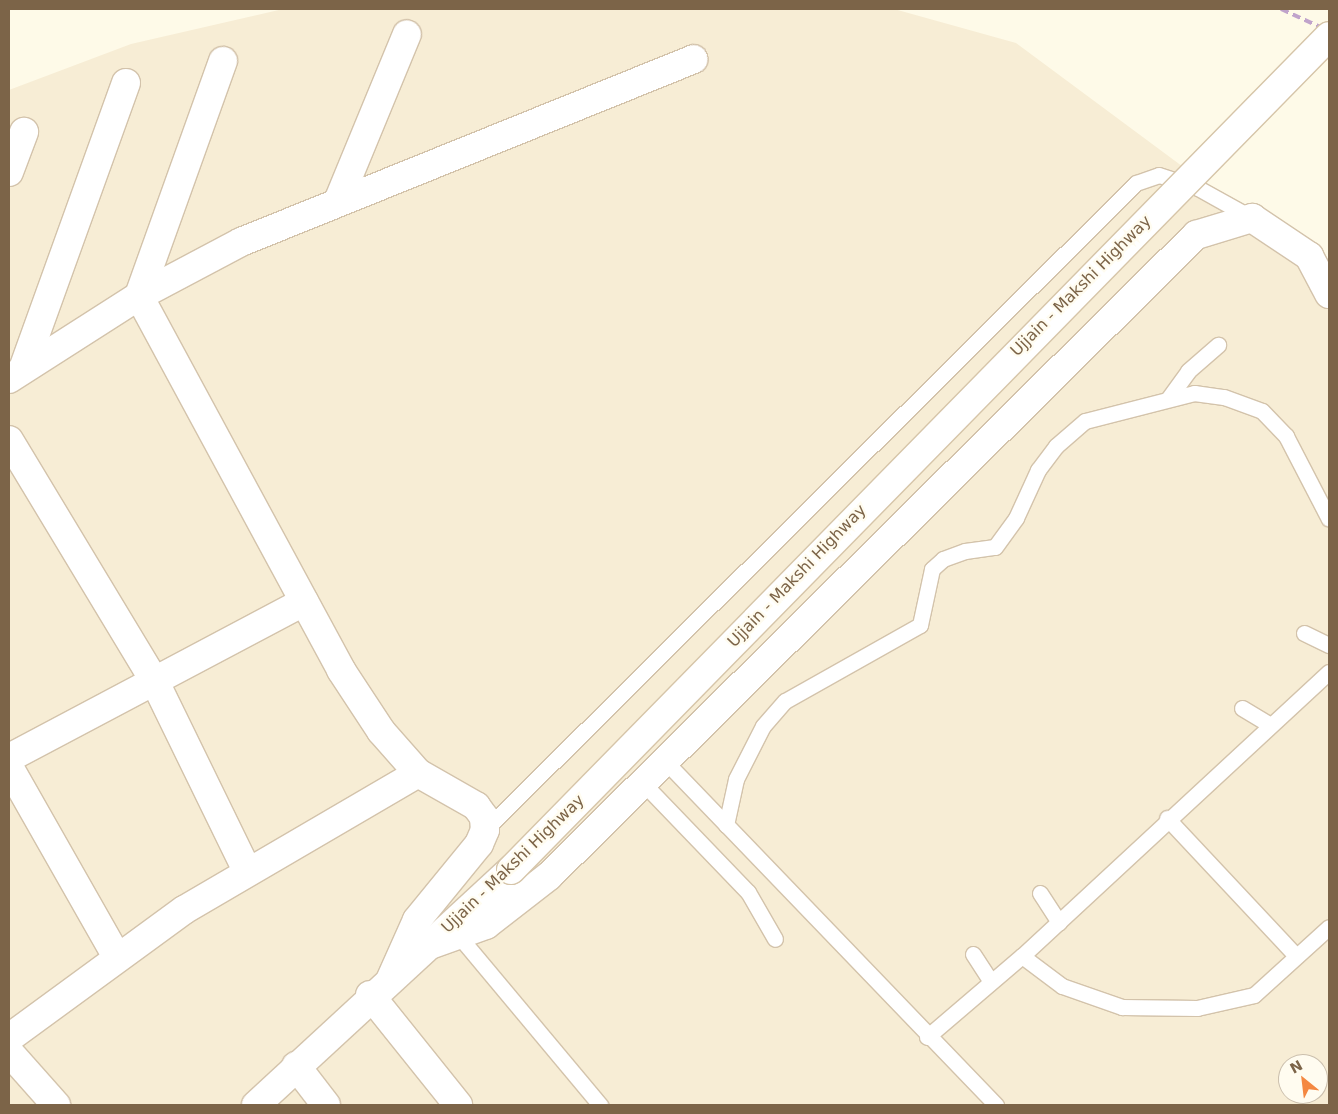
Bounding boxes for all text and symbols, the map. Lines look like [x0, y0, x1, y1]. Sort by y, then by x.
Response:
street label: Ujjain - Makshi Highway [1007, 212, 1155, 360]
street label: Ujjain - Makshi Highway [724, 501, 870, 651]
street label: Ujjain - Makshi Highway [438, 791, 588, 937]
north arrow [1278, 1054, 1328, 1104]
text: N [1287, 1057, 1305, 1077]

